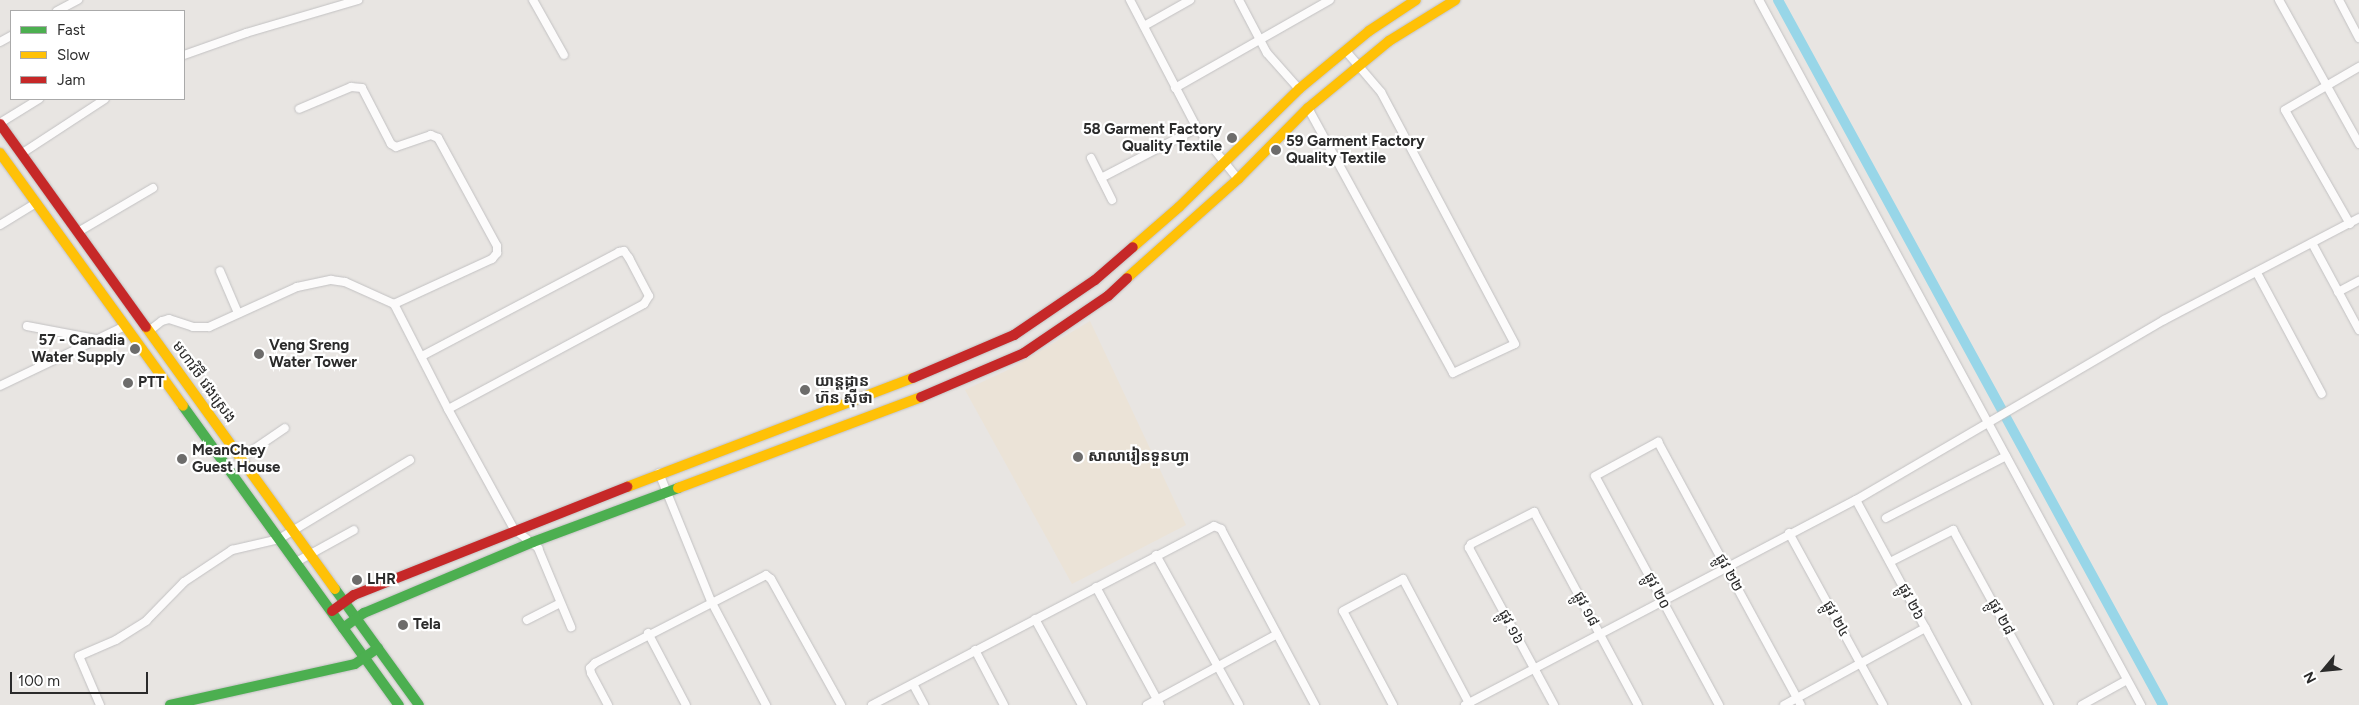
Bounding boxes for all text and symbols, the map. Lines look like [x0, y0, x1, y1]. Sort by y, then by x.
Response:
legend [10, 10, 185, 100]
text: Fast [57, 21, 85, 39]
text: Slow [57, 46, 90, 64]
text: Jam [57, 71, 85, 89]
place label: 58 Garment Factory Quality Textile [1083, 120, 1222, 155]
marker: 58 Garment Factory Quality Textile [1226, 132, 1238, 144]
place label: 59 Garment Factory Quality Textile [1286, 132, 1425, 167]
marker: 59 Garment Factory Quality Textile [1270, 144, 1282, 156]
place label: 57 - Canadia Water Supply [31, 331, 125, 366]
place label: Veng Sreng Water Tower [269, 336, 357, 371]
street label: មហាវិថី វេងស្រេង [168, 338, 240, 426]
marker: 57 - Canadia Water Supply [129, 343, 141, 355]
marker: Veng Sreng Water Tower [253, 348, 265, 360]
place label: យាន្ដដ្ឋាន ហ៊ន ស៊ីថា [815, 372, 873, 407]
place label: PTT [138, 374, 165, 392]
marker: PTT [122, 377, 134, 389]
marker: យាន្ដដ្ឋាន ហ៊ន ស៊ីថា [799, 384, 811, 396]
place label: MeanChey Guest House [192, 441, 280, 476]
place label: សាលារៀនទួនហ្វា [1088, 448, 1189, 466]
marker: សាលារៀនទួនហ្វា [1072, 451, 1084, 463]
marker: MeanChey Guest House [176, 453, 188, 465]
street label: ផ្លូវ ២២ [1711, 551, 1747, 595]
street label: ផ្លូវ ២០ [1640, 570, 1674, 612]
place label: LHR [367, 571, 396, 589]
marker: LHR [351, 574, 363, 586]
street label: ផ្លូវ ២៦ [1894, 581, 1928, 623]
street label: ផ្លូវ ១៨ [1569, 588, 1603, 630]
street label: ផ្លូវ ២៨ [1984, 596, 2018, 638]
street label: ផ្លូវ ២៤ [1819, 598, 1853, 640]
street label: ផ្លូវ ១៦ [1494, 606, 1528, 648]
place label: Tela [413, 616, 441, 634]
marker: Tela [397, 619, 409, 631]
north arrow [2299, 645, 2349, 695]
scale bar [12, 662, 150, 694]
text: N [2300, 669, 2320, 686]
text: 100 m [18, 672, 60, 690]

